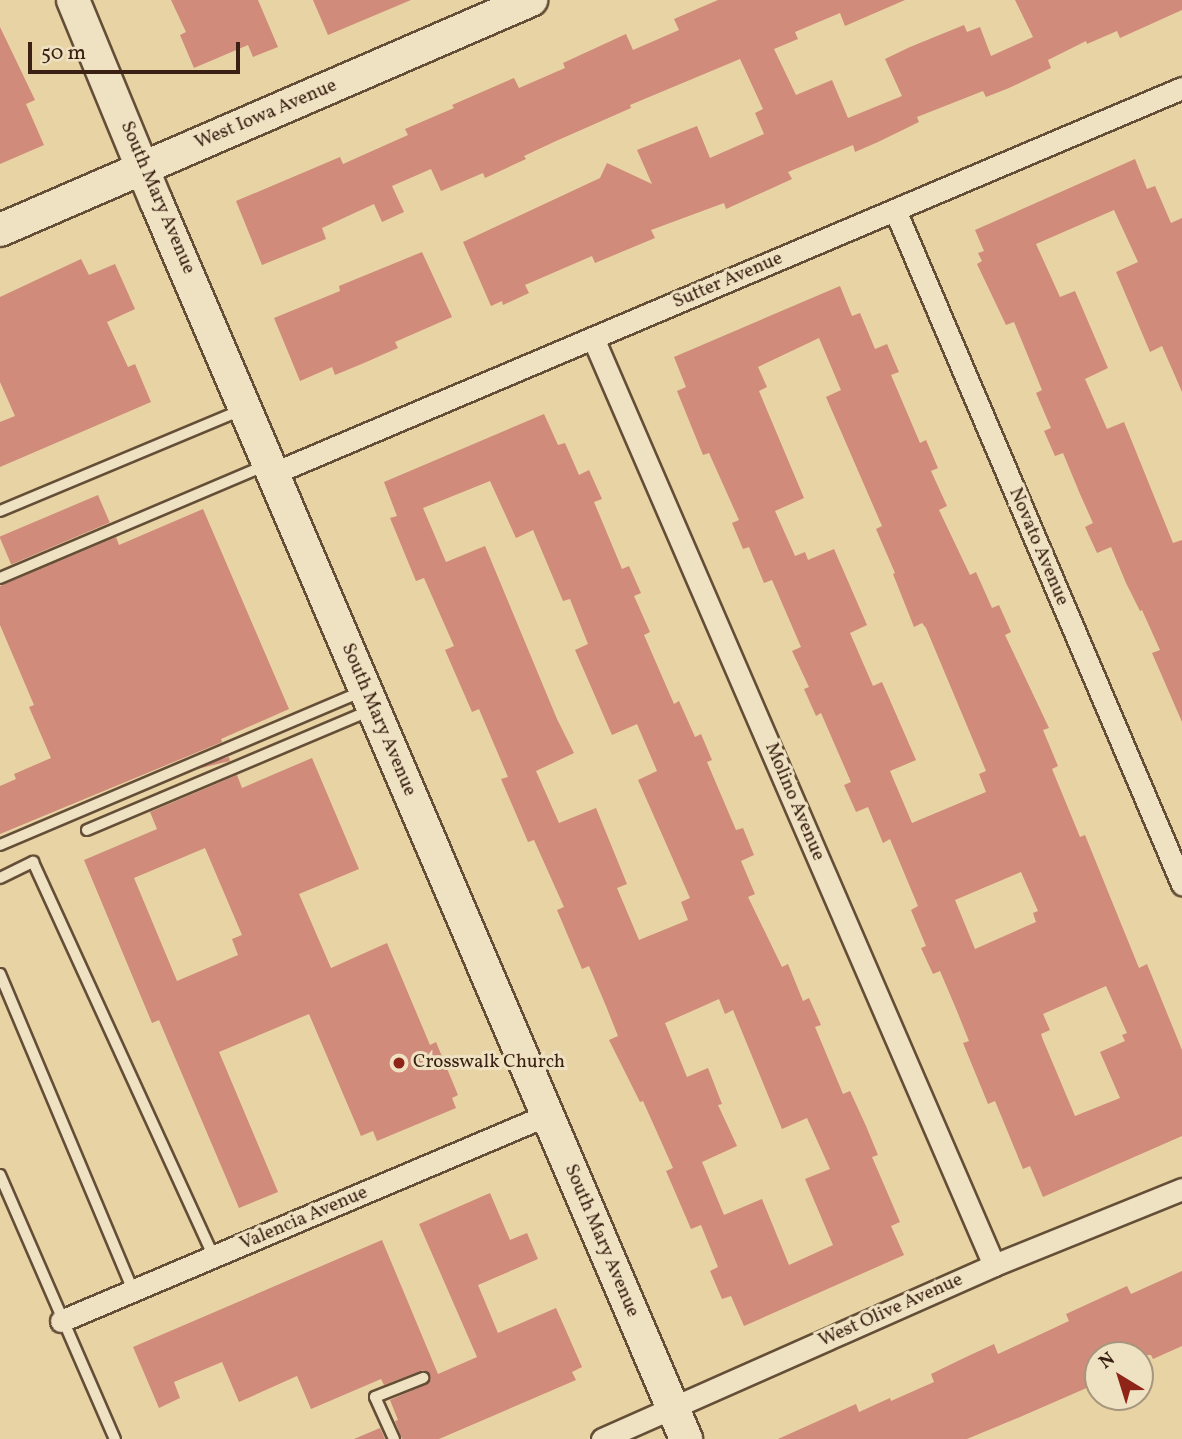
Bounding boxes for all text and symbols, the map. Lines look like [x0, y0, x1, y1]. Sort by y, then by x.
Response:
scale bar [32, 28, 243, 72]
text: 50 m [41, 39, 86, 68]
street label: West Iowa Avenue [192, 75, 340, 155]
street label: South Mary Avenue [114, 118, 200, 278]
street label: Sutter Avenue [670, 248, 786, 314]
street label: Novato Avenue [1003, 485, 1073, 609]
street label: South Mary Avenue [335, 640, 421, 800]
street label: Molino Avenue [759, 740, 829, 864]
place label: Crosswalk Church [413, 1052, 565, 1074]
marker: Crosswalk Church [391, 1055, 407, 1071]
street label: South Mary Avenue [558, 1161, 644, 1321]
street label: Valencia Avenue [237, 1182, 371, 1256]
street label: West Olive Avenue [815, 1269, 967, 1353]
north arrow [1084, 1341, 1154, 1411]
text: N [1094, 1347, 1121, 1376]

